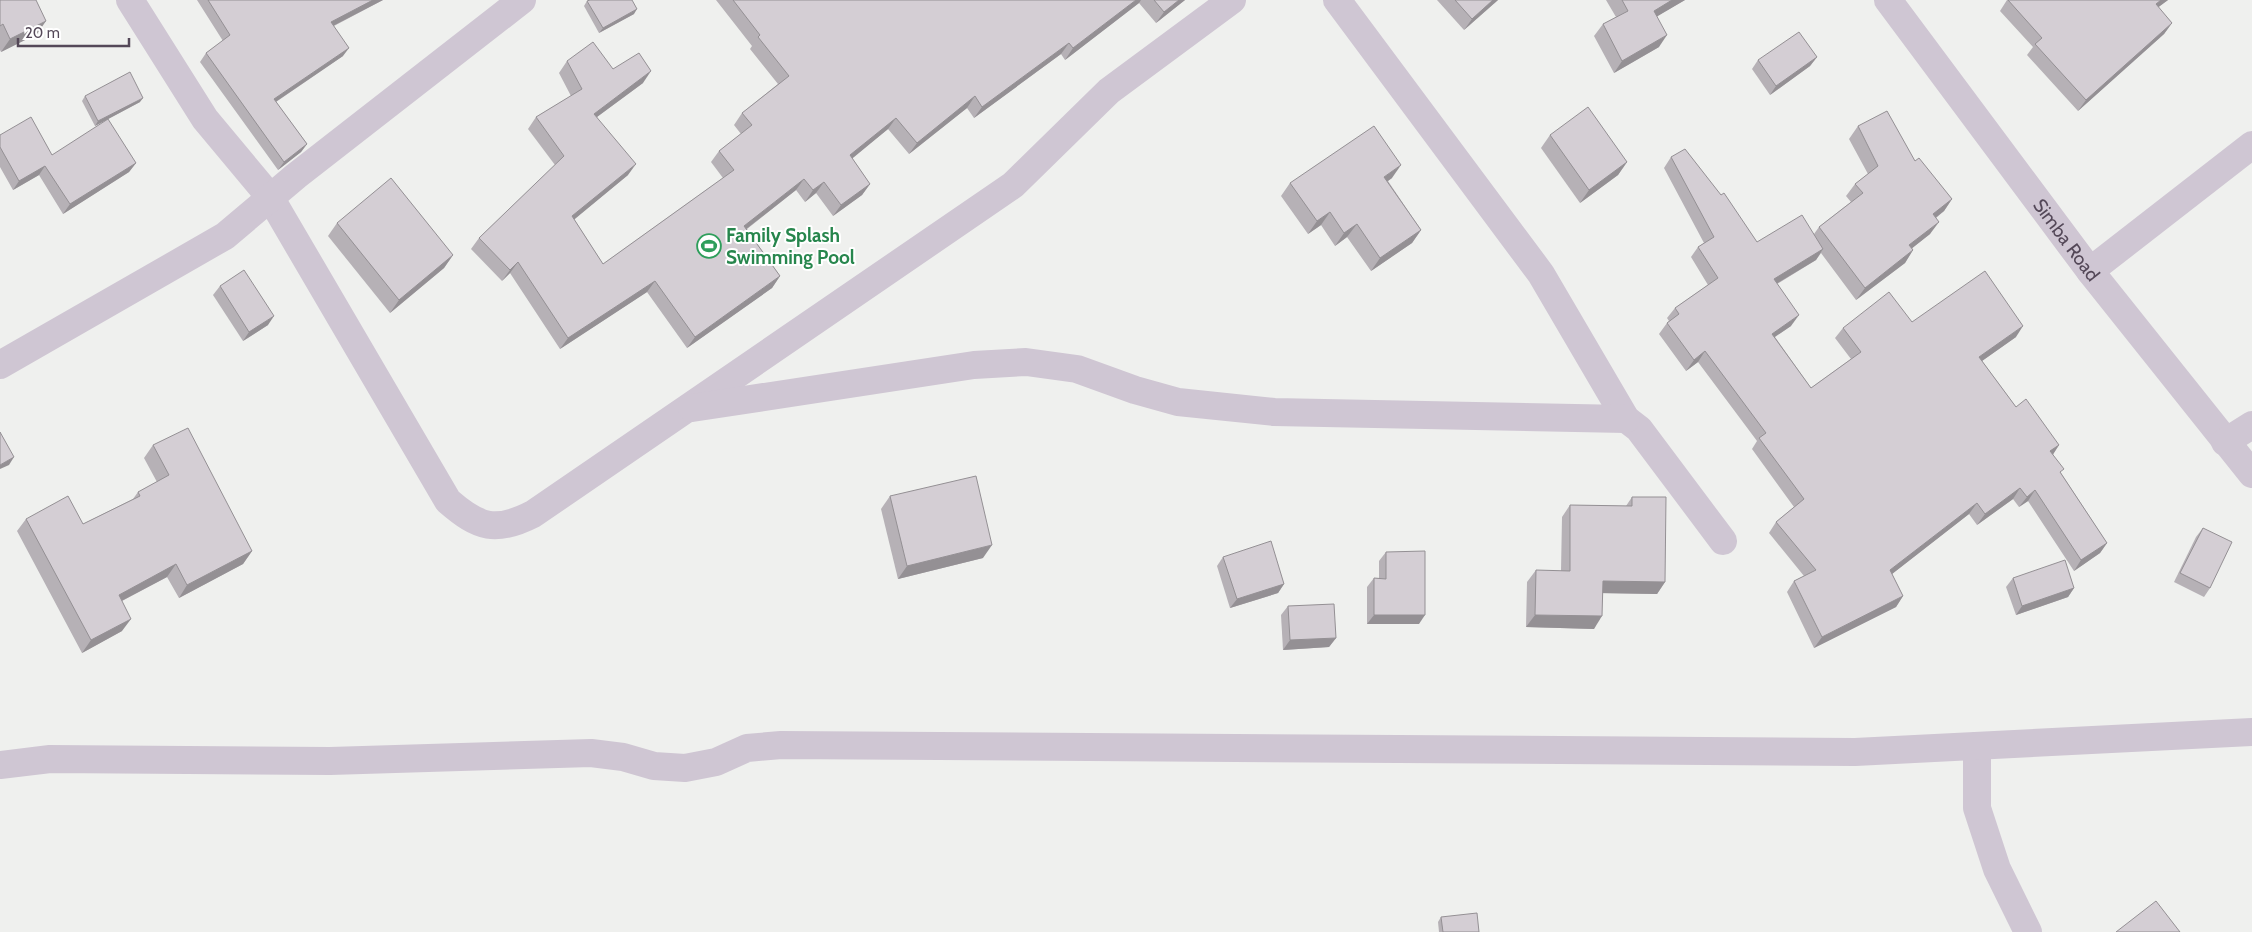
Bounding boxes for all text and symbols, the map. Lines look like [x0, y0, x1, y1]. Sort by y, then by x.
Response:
scale bar [18, 15, 129, 47]
text: 20 m [25, 24, 60, 42]
street label: Simba Road [2028, 194, 2104, 286]
place label: Family Splash Swimming Pool [726, 224, 855, 269]
sports icon: Family Splash Swimming Pool [696, 233, 722, 259]

